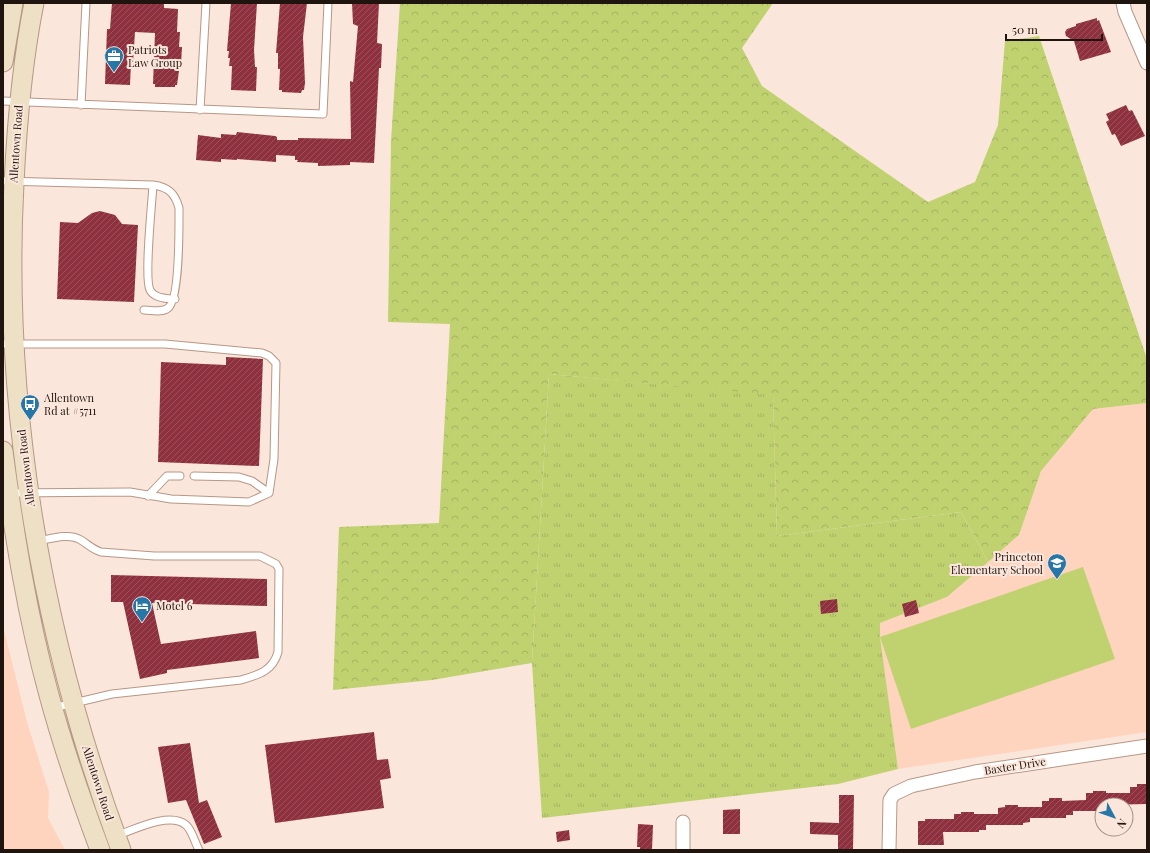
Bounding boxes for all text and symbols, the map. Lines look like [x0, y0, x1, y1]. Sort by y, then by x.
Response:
scale bar [1006, 16, 1102, 42]
text: 50 m [1012, 21, 1038, 37]
place label: Patriots Law Group [128, 42, 182, 70]
office icon: Patriots Law Group [103, 45, 125, 73]
street label: Allentown Road [5, 104, 26, 184]
place label: Allentown Rd at #5711 [43, 390, 96, 418]
bus stop icon: Allentown Rd at #5711 [19, 393, 41, 421]
street label: Allentown Road [13, 428, 38, 509]
place label: Princeton Elementary School [951, 549, 1043, 577]
school or university icon: Princeton Elementary School [1046, 552, 1068, 580]
hotel icon: Motel 6 [131, 595, 153, 623]
place label: Motel 6 [156, 598, 193, 613]
street label: Allentown Road [79, 743, 118, 823]
street label: Baxter Drive [983, 753, 1047, 778]
north arrow [1094, 797, 1134, 837]
text: N [1114, 816, 1130, 832]

